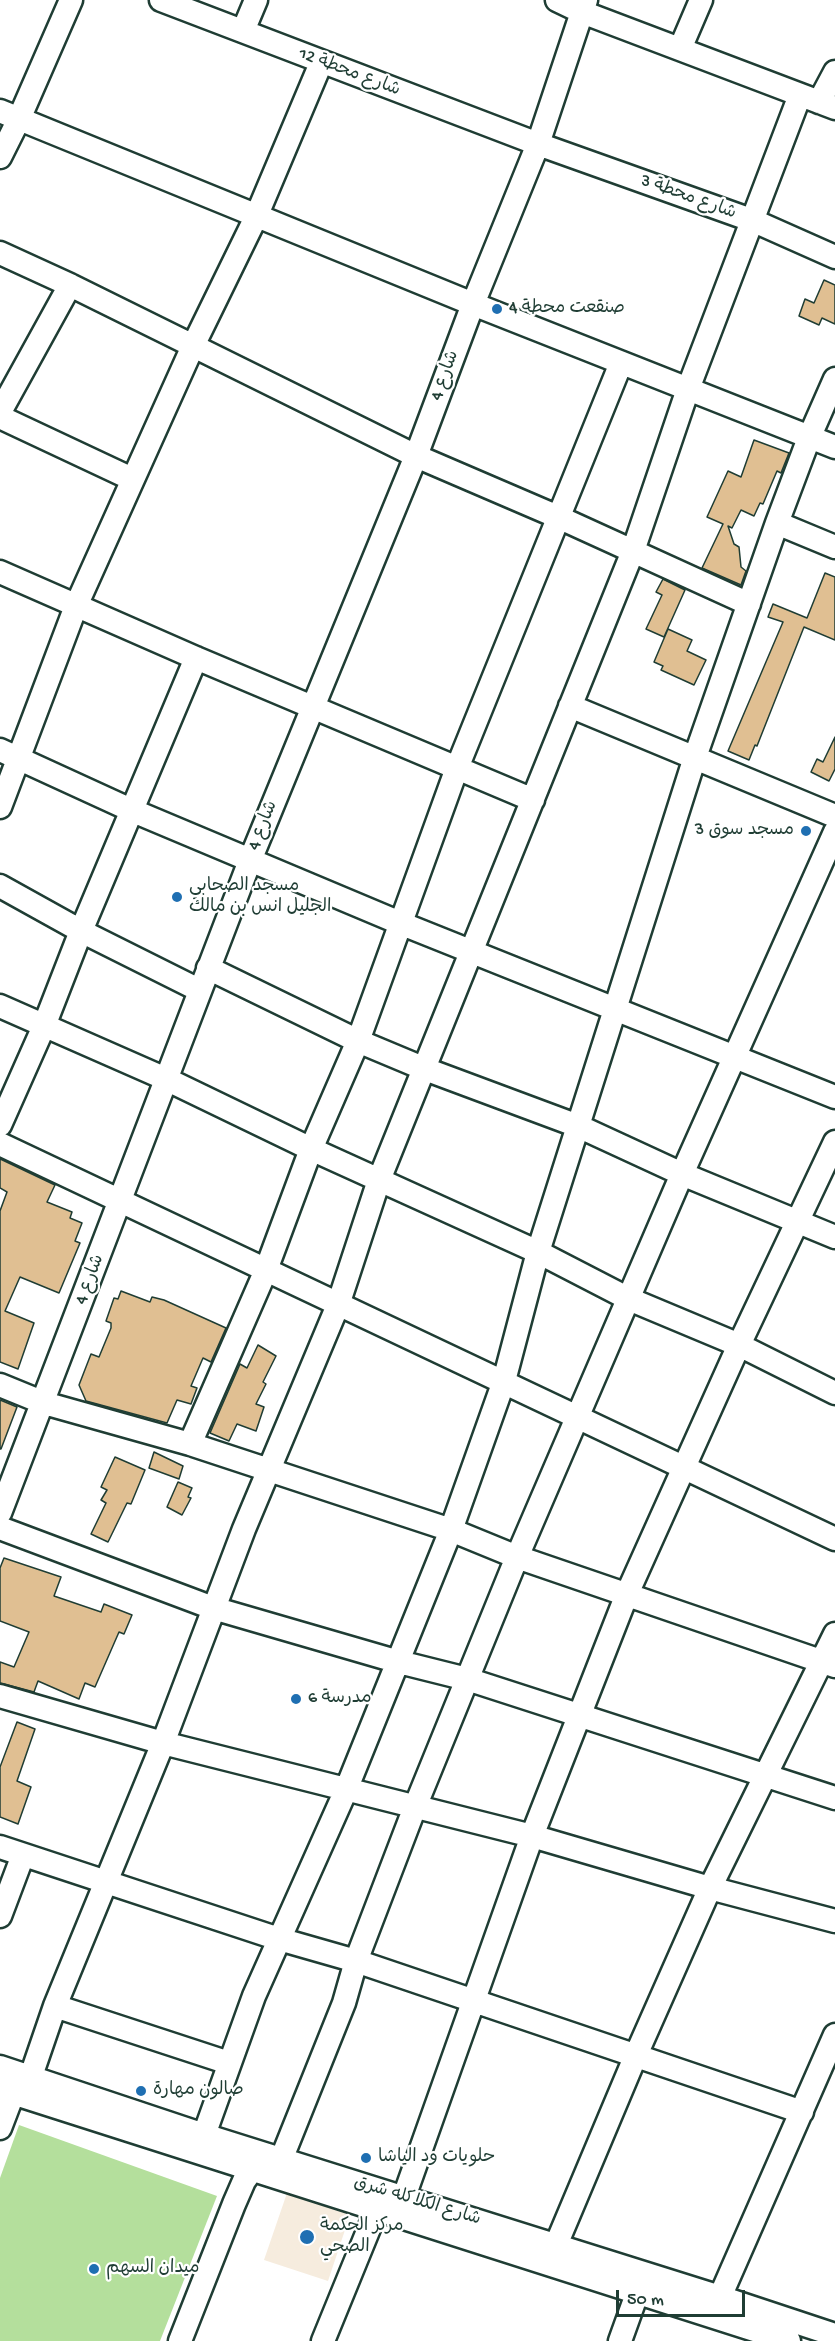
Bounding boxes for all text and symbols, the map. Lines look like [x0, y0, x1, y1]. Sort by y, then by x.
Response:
street label: شارع محطة 12 [295, 44, 403, 102]
street label: شارع محطة 3 [637, 171, 739, 225]
place label: صنقعت محطة 4 [509, 298, 625, 320]
marker: صنقعت محطة 4 [490, 302, 504, 316]
street label: شارع 4 [427, 348, 465, 404]
street label: شارع 4 [244, 798, 284, 854]
place label: مسجد سوق 3 [695, 820, 794, 842]
marker: مسجد سوق 3 [799, 824, 813, 838]
place label: مسجد الصحابي الجليل انس بن مالك [189, 876, 331, 918]
marker: مسجد الصحابي الجليل انس بن مالك [170, 890, 184, 904]
street label: شارع 4 [72, 1252, 110, 1308]
place label: مدرسة 6 [308, 1688, 372, 1710]
marker: مدرسة 6 [289, 1692, 303, 1706]
place label: صالون مهارة [153, 2080, 244, 2102]
marker: صالون مهارة [134, 2084, 148, 2098]
place label: حلويات ود الياشا [378, 2147, 495, 2169]
marker: حلويات ود الياشا [359, 2151, 373, 2165]
street label: شارع الكلاكله شرق [351, 2172, 483, 2232]
place label: مركز الحكمة الصحي [320, 2216, 403, 2258]
marker: مركز الحكمة الصحي [298, 2228, 316, 2246]
place label: ميدان السهم [106, 2258, 200, 2280]
marker: ميدان السهم [87, 2262, 101, 2276]
scale bar [619, 2278, 748, 2316]
text: 50 m [627, 2290, 664, 2311]

